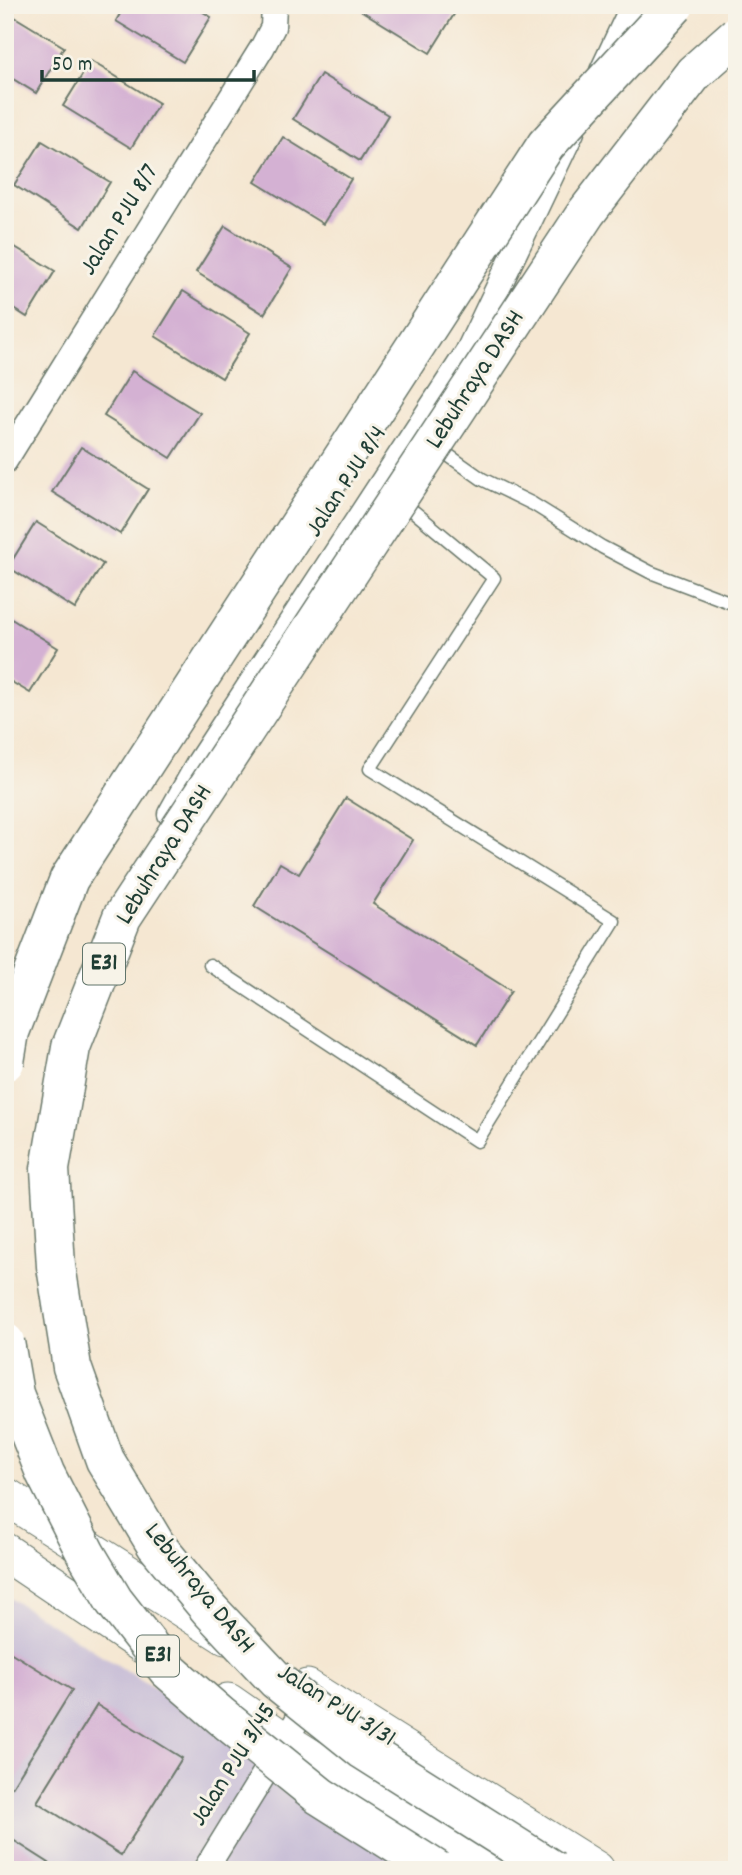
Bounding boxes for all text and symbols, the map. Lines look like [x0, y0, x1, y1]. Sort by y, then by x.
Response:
scale bar [42, 38, 254, 82]
text: 50 m [52, 51, 92, 81]
street label: Jalan PJU 8/7 [71, 157, 169, 283]
street label: Lebuhraya DASH [417, 303, 535, 457]
street label: Jalan PJU 8/4 [297, 419, 397, 545]
street label: Lebuhraya DASH [107, 778, 223, 932]
road number: E31 [83, 944, 125, 984]
street label: Lebuhraya DASH [134, 1515, 264, 1663]
road number: E31 [137, 1636, 179, 1676]
street label: Jalan PJU 3/31 [269, 1655, 403, 1757]
street label: Jalan PJU 3/45 [181, 1696, 287, 1834]

